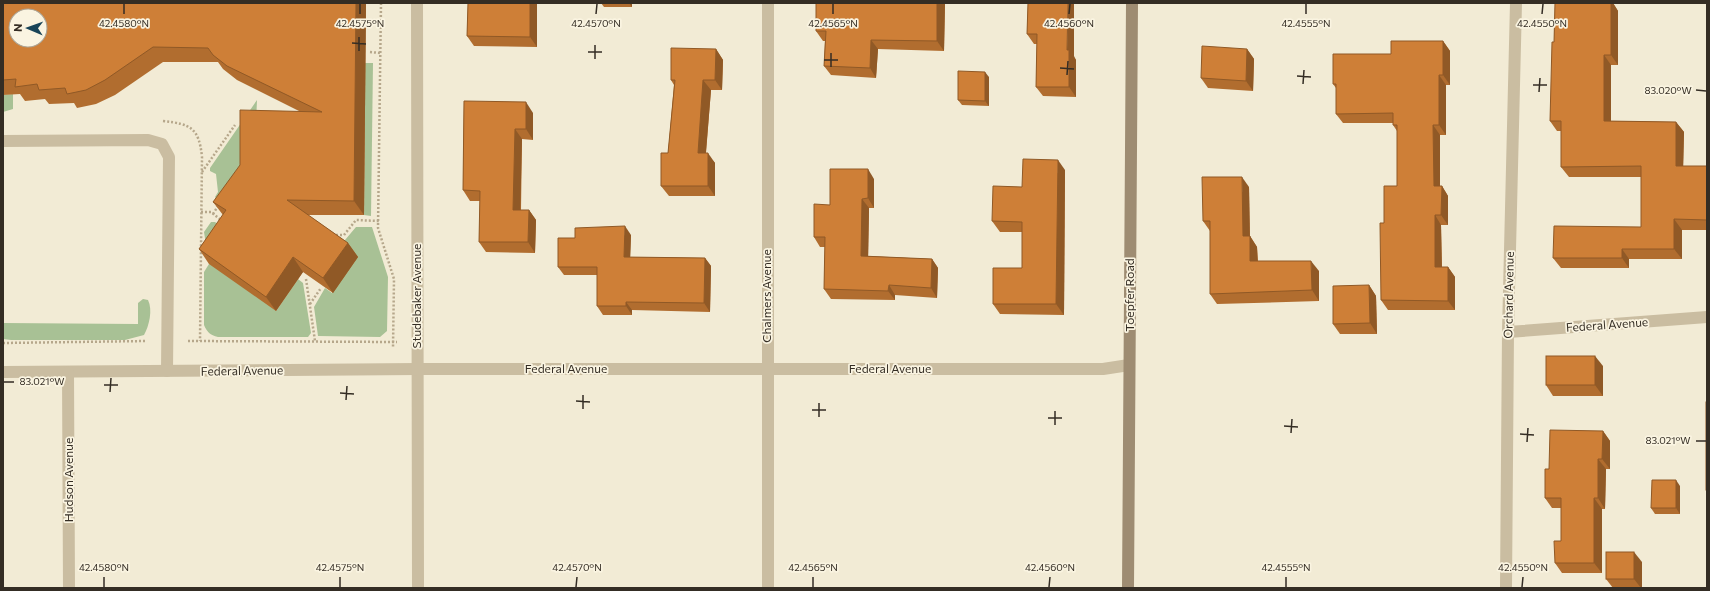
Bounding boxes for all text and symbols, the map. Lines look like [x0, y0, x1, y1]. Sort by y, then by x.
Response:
north arrow [8, 8, 48, 48]
text: 42.4580°N [99, 17, 149, 29]
text: 42.4575°N [336, 17, 384, 29]
text: 42.4570°N [571, 17, 621, 29]
text: 42.4565°N [808, 17, 858, 29]
text: 42.4560°N [1044, 17, 1094, 29]
text: 42.4555°N [1281, 17, 1331, 29]
text: 42.4550°N [1517, 17, 1567, 29]
text: N [11, 23, 24, 32]
text: 83.020°W [1644, 84, 1692, 96]
street label: Studebaker Avenue [409, 244, 423, 348]
street label: Chalmers Avenue [759, 249, 773, 343]
street label: Orchard Avenue [1500, 251, 1516, 339]
street label: Toepfer Road [1122, 258, 1136, 332]
street label: Federal Avenue [1565, 314, 1649, 334]
street label: Federal Avenue [525, 361, 607, 375]
street label: Federal Avenue [849, 361, 931, 375]
street label: Federal Avenue [201, 362, 283, 378]
text: 83.021°W [19, 375, 65, 387]
text: 83.021°W [1645, 434, 1691, 446]
street label: Hudson Avenue [61, 438, 75, 522]
text: 42.4580°N [79, 561, 129, 573]
text: 42.4575°N [316, 561, 364, 573]
text: 42.4570°N [552, 561, 602, 573]
text: 42.4565°N [788, 561, 838, 573]
text: 42.4560°N [1025, 561, 1075, 573]
text: 42.4555°N [1261, 561, 1311, 573]
text: 42.4550°N [1498, 561, 1548, 573]

